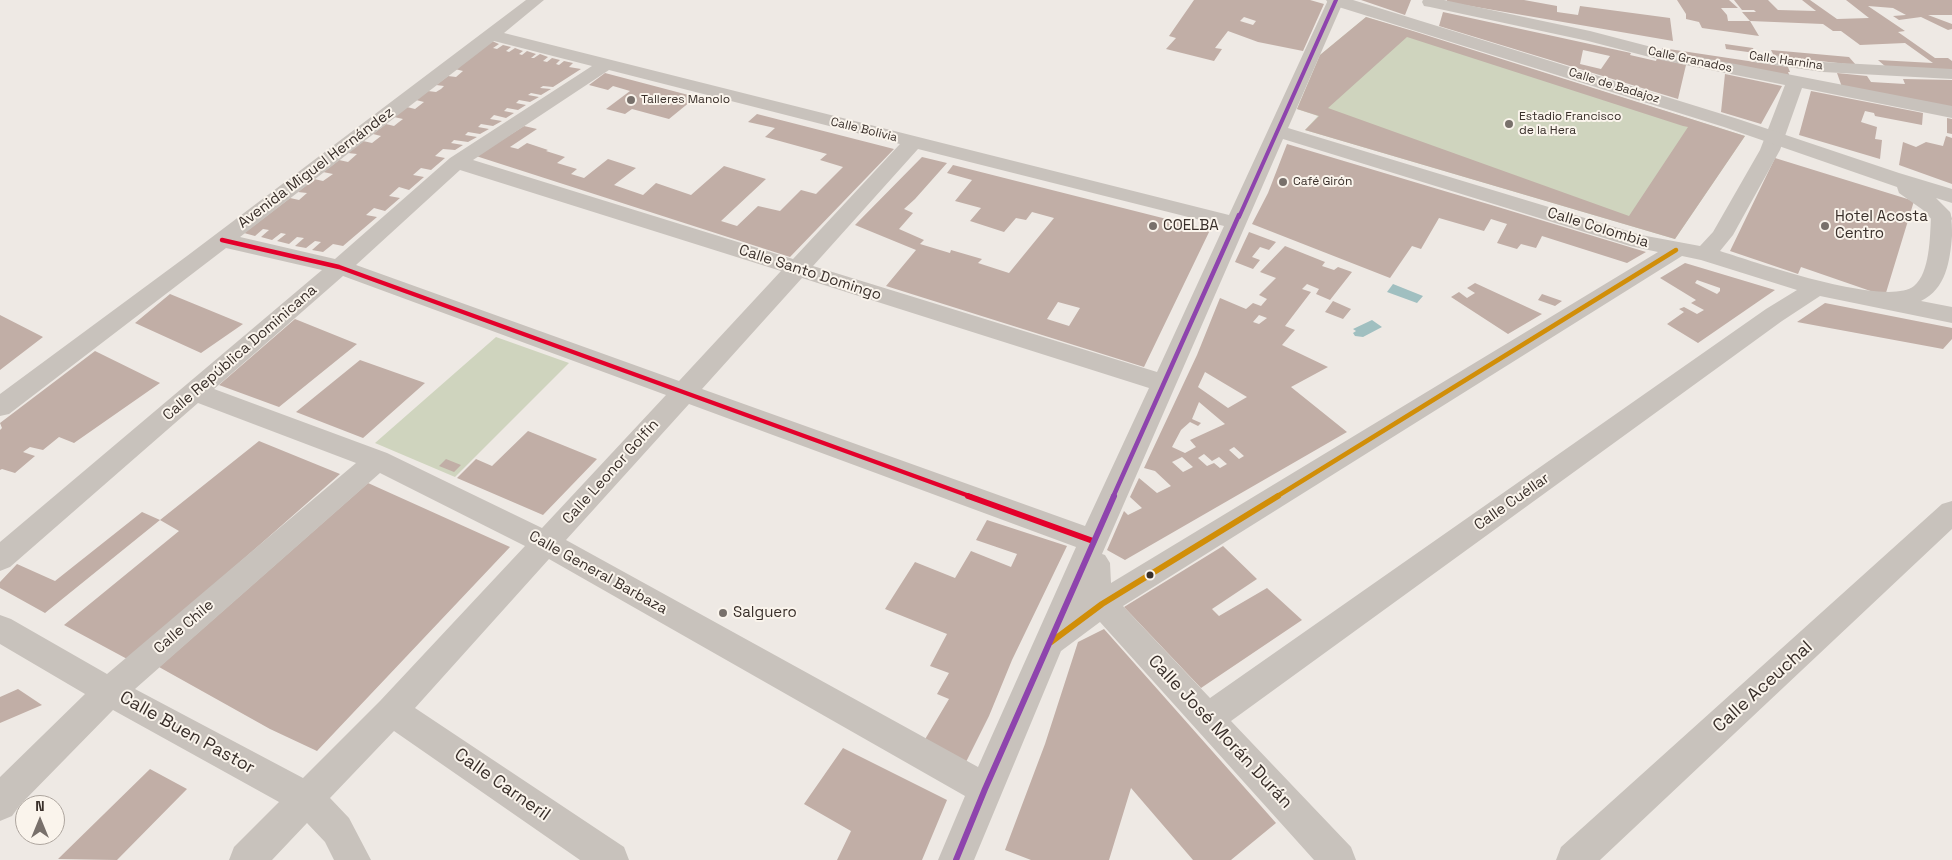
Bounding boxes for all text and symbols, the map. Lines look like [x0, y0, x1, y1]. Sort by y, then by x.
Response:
street label: Calle Granados [1647, 44, 1733, 76]
street label: Calle Harnina [1748, 49, 1824, 73]
street label: Calle de Badajoz [1567, 65, 1661, 107]
place label: Talleres Manolo [641, 93, 730, 107]
marker: Talleres Manolo [625, 94, 637, 106]
street label: Avenida Miguel Hernández [235, 104, 397, 232]
place label: Estadio Francisco de la Hera [1519, 110, 1621, 138]
street label: Calle Bolivia [829, 115, 899, 145]
marker: Estadio Francisco de la Hera [1503, 118, 1515, 130]
place label: Café Girón [1293, 175, 1352, 189]
marker: Café Girón [1277, 176, 1289, 188]
street label: Calle Colombia [1545, 204, 1651, 252]
place label: Hotel Acosta Centro [1835, 208, 1928, 243]
place label: COELBA [1163, 217, 1219, 235]
marker: COELBA [1147, 220, 1159, 232]
marker: Hotel Acosta Centro [1819, 220, 1831, 232]
street label: Calle Santo Domingo [736, 241, 884, 305]
street label: Calle República Dominicana [159, 281, 321, 425]
street label: Calle Leonor Golfín [559, 416, 663, 528]
street label: Calle Cuéllar [1471, 469, 1553, 535]
street label: Calle General Barbaza [526, 527, 670, 619]
unlabelled marker [1145, 570, 1155, 580]
street label: Calle Chile [150, 596, 218, 658]
place label: Salguero [733, 604, 797, 622]
marker: Salguero [717, 607, 729, 619]
street label: Calle Aceuchal [1709, 637, 1817, 737]
street label: Calle José Morán Durán [1143, 651, 1297, 813]
street label: Calle Buen Pastor [116, 687, 258, 779]
street label: Calle Carneril [450, 744, 554, 826]
north arrow [15, 795, 65, 845]
text: N [35, 797, 45, 815]

